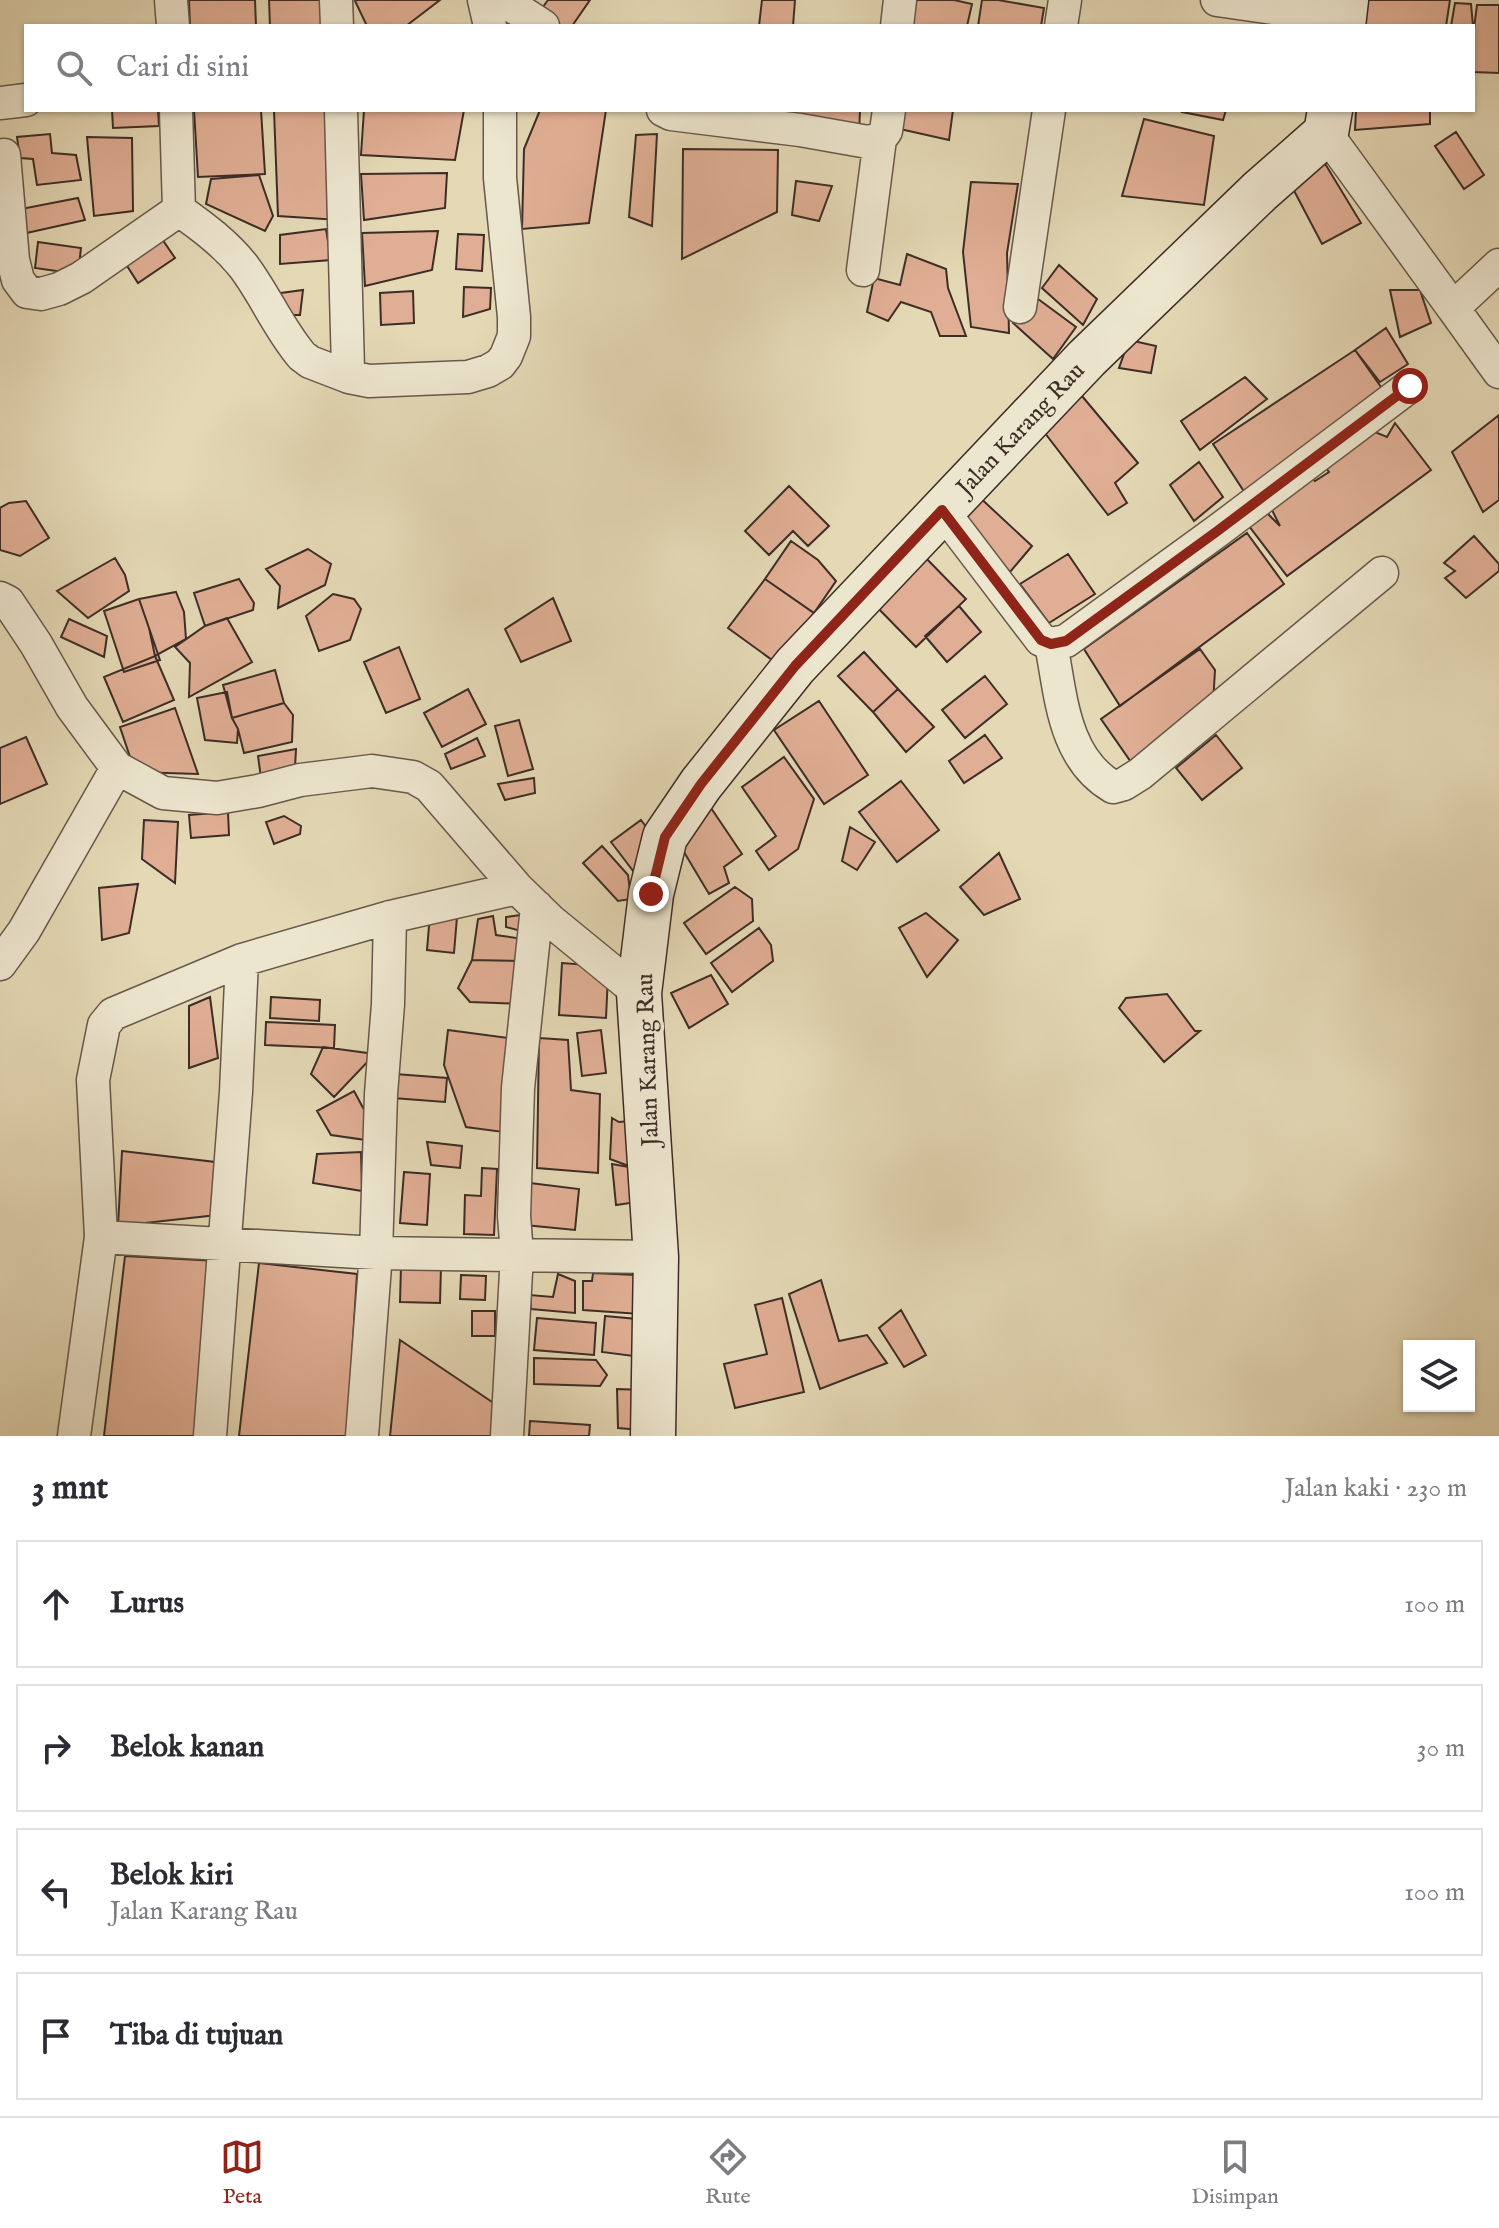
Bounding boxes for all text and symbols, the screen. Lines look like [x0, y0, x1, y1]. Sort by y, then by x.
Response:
search box [24, 24, 1475, 112]
icon: search [52, 46, 96, 90]
text: Cari di sini [116, 49, 249, 87]
street label: Jalan Karang Rau [948, 356, 1092, 505]
route start [1392, 368, 1428, 404]
route end [633, 876, 669, 912]
street label: Jalan Karang Rau [630, 973, 667, 1150]
map controls [1403, 1340, 1475, 1412]
button: layers [1403, 1340, 1475, 1412]
text: 3 mnt [32, 1467, 108, 1510]
text: Jalan kaki · 230 m [1284, 1472, 1467, 1505]
icon: ahead [34, 1582, 78, 1626]
text: Lurus [110, 1585, 184, 1623]
text: 100 m [1404, 1588, 1465, 1621]
icon: right [34, 1726, 78, 1770]
text: Belok kanan [110, 1729, 264, 1767]
text: 30 m [1417, 1732, 1465, 1765]
text: Belok kiri [110, 1857, 233, 1895]
icon: left [34, 1870, 78, 1914]
text: 100 m [1404, 1876, 1465, 1909]
text: Jalan Karang Rau [110, 1895, 298, 1928]
icon: arrive [34, 2014, 78, 2058]
text: Tiba di tujuan [110, 2017, 283, 2055]
tab: Peta [220, 2135, 264, 2211]
tab: Rute [705, 2135, 751, 2211]
tab: Disimpan [1191, 2135, 1279, 2211]

